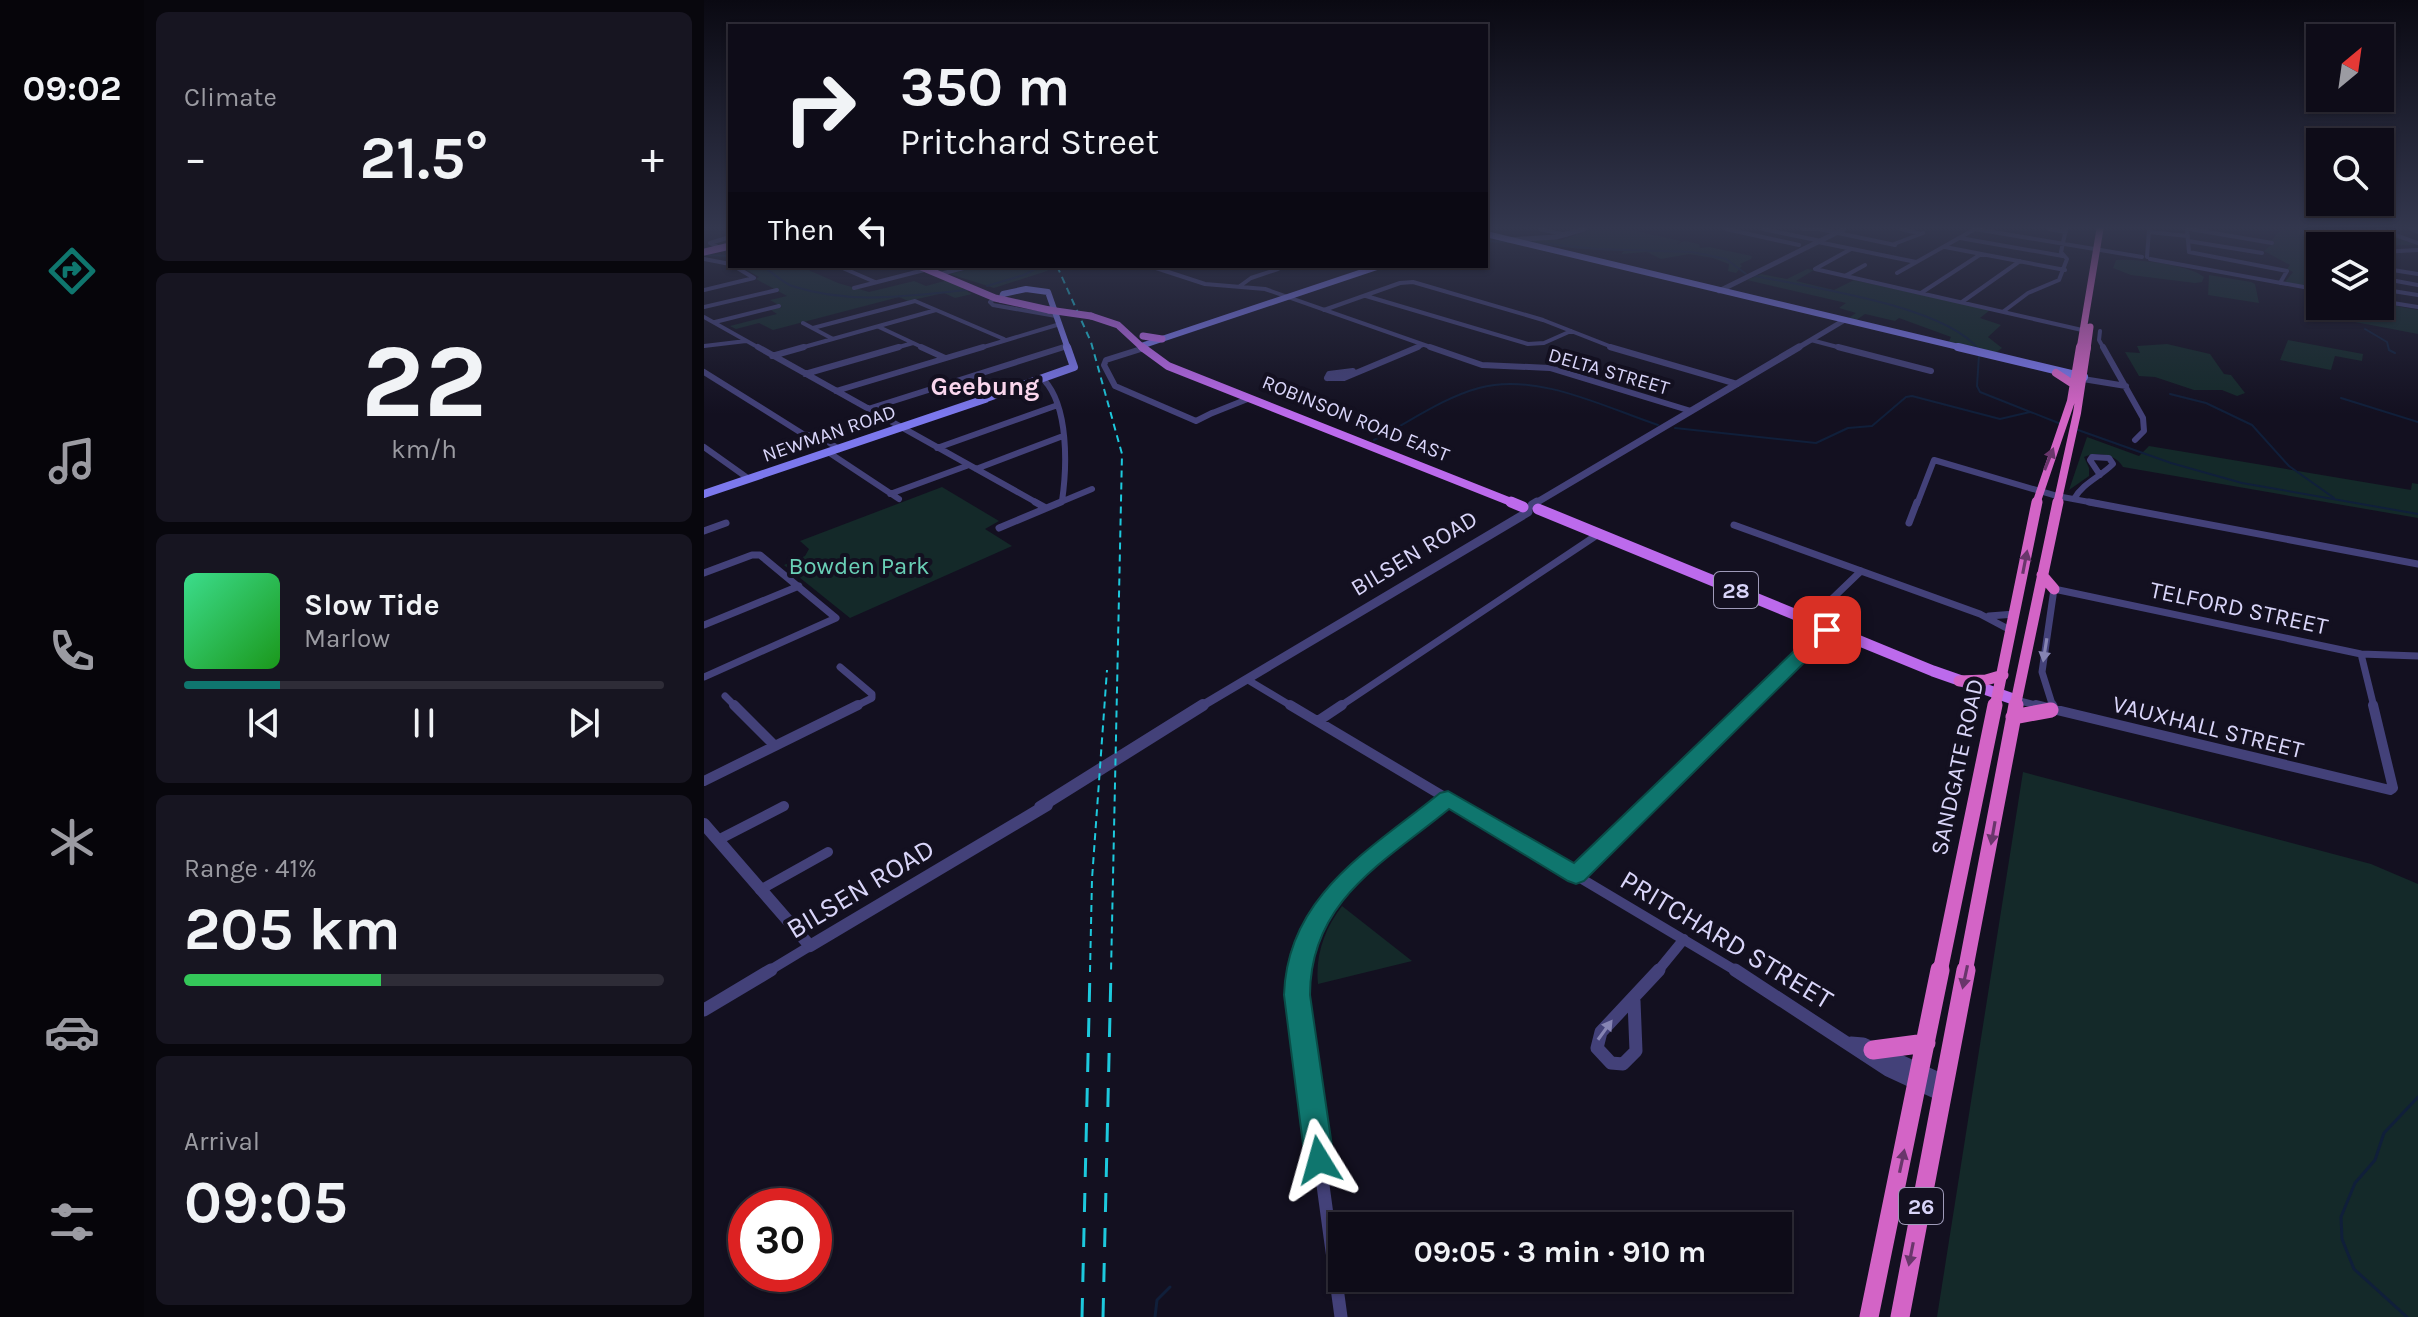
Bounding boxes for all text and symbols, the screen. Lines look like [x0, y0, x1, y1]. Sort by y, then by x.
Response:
north arrow [2306, 24, 2394, 112]
map controls [2306, 24, 2394, 320]
text: 350 m [900, 54, 1070, 119]
icon: right [768, 56, 872, 160]
text: 09:02 [23, 67, 121, 109]
text: Climate [184, 82, 277, 113]
text: Pritchard Street [900, 121, 1159, 163]
text: 21.5° [360, 123, 488, 193]
button: search [2306, 128, 2394, 216]
text: − [184, 133, 207, 184]
text: + [641, 133, 664, 184]
icon: left [851, 208, 895, 252]
text: Then [768, 212, 835, 248]
button: layers [2306, 232, 2394, 320]
icon: directions [44, 243, 100, 299]
text: 22 [361, 321, 487, 442]
street label: DELTA STREET [1546, 343, 1672, 400]
street label: ROBINSON ROAD EAST [1259, 370, 1453, 467]
district label: Geebung [931, 371, 1039, 402]
street label: NEWMAN ROAD [759, 400, 899, 467]
icon: music [44, 433, 100, 489]
text: km/h [391, 434, 457, 465]
one-way arrow [2043, 447, 2056, 471]
street label: BILSEN ROAD [1346, 504, 1482, 602]
one-way arrow [2020, 549, 2032, 574]
park label: Bowden Park [789, 552, 929, 580]
road number: 28 [1714, 572, 1758, 608]
street label: TELFORD STREET [2147, 575, 2331, 641]
text: Slow Tide [304, 587, 440, 623]
pin [1793, 596, 1861, 664]
icon: arrive [1805, 608, 1849, 652]
icon: phone [44, 623, 100, 679]
text: Marlow [304, 623, 390, 654]
one-way arrow [2039, 638, 2051, 663]
street label: SANDGATE ROAD [1925, 676, 1989, 858]
street label: VAUXHALL STREET [2110, 690, 2306, 764]
icon: previous [242, 701, 286, 745]
icon: pause [402, 701, 446, 745]
icon: next [562, 701, 606, 745]
icon: climate [44, 814, 100, 870]
one-way arrow [1986, 821, 1998, 846]
street label: BILSEN ROAD [780, 831, 940, 945]
text: Range · 41% [184, 853, 317, 884]
street label: PRITCHARD STREET [1614, 863, 1839, 1016]
text: 205 km [184, 894, 401, 964]
one-way arrow [1958, 965, 1971, 990]
icon: car [44, 1004, 100, 1060]
one-way arrow [1597, 1019, 1613, 1041]
position arrow [1277, 1118, 1361, 1202]
text: Arrival [184, 1126, 260, 1157]
one-way arrow [1896, 1148, 1908, 1173]
text: 09:05 [184, 1167, 348, 1237]
speed limit sign: 30 [728, 1188, 832, 1292]
road number: 26 [1899, 1188, 1943, 1224]
icon: filters [44, 1194, 100, 1250]
text: 09:05 · 3 min · 910 m [1414, 1234, 1706, 1270]
one-way arrow [1905, 1242, 1917, 1267]

